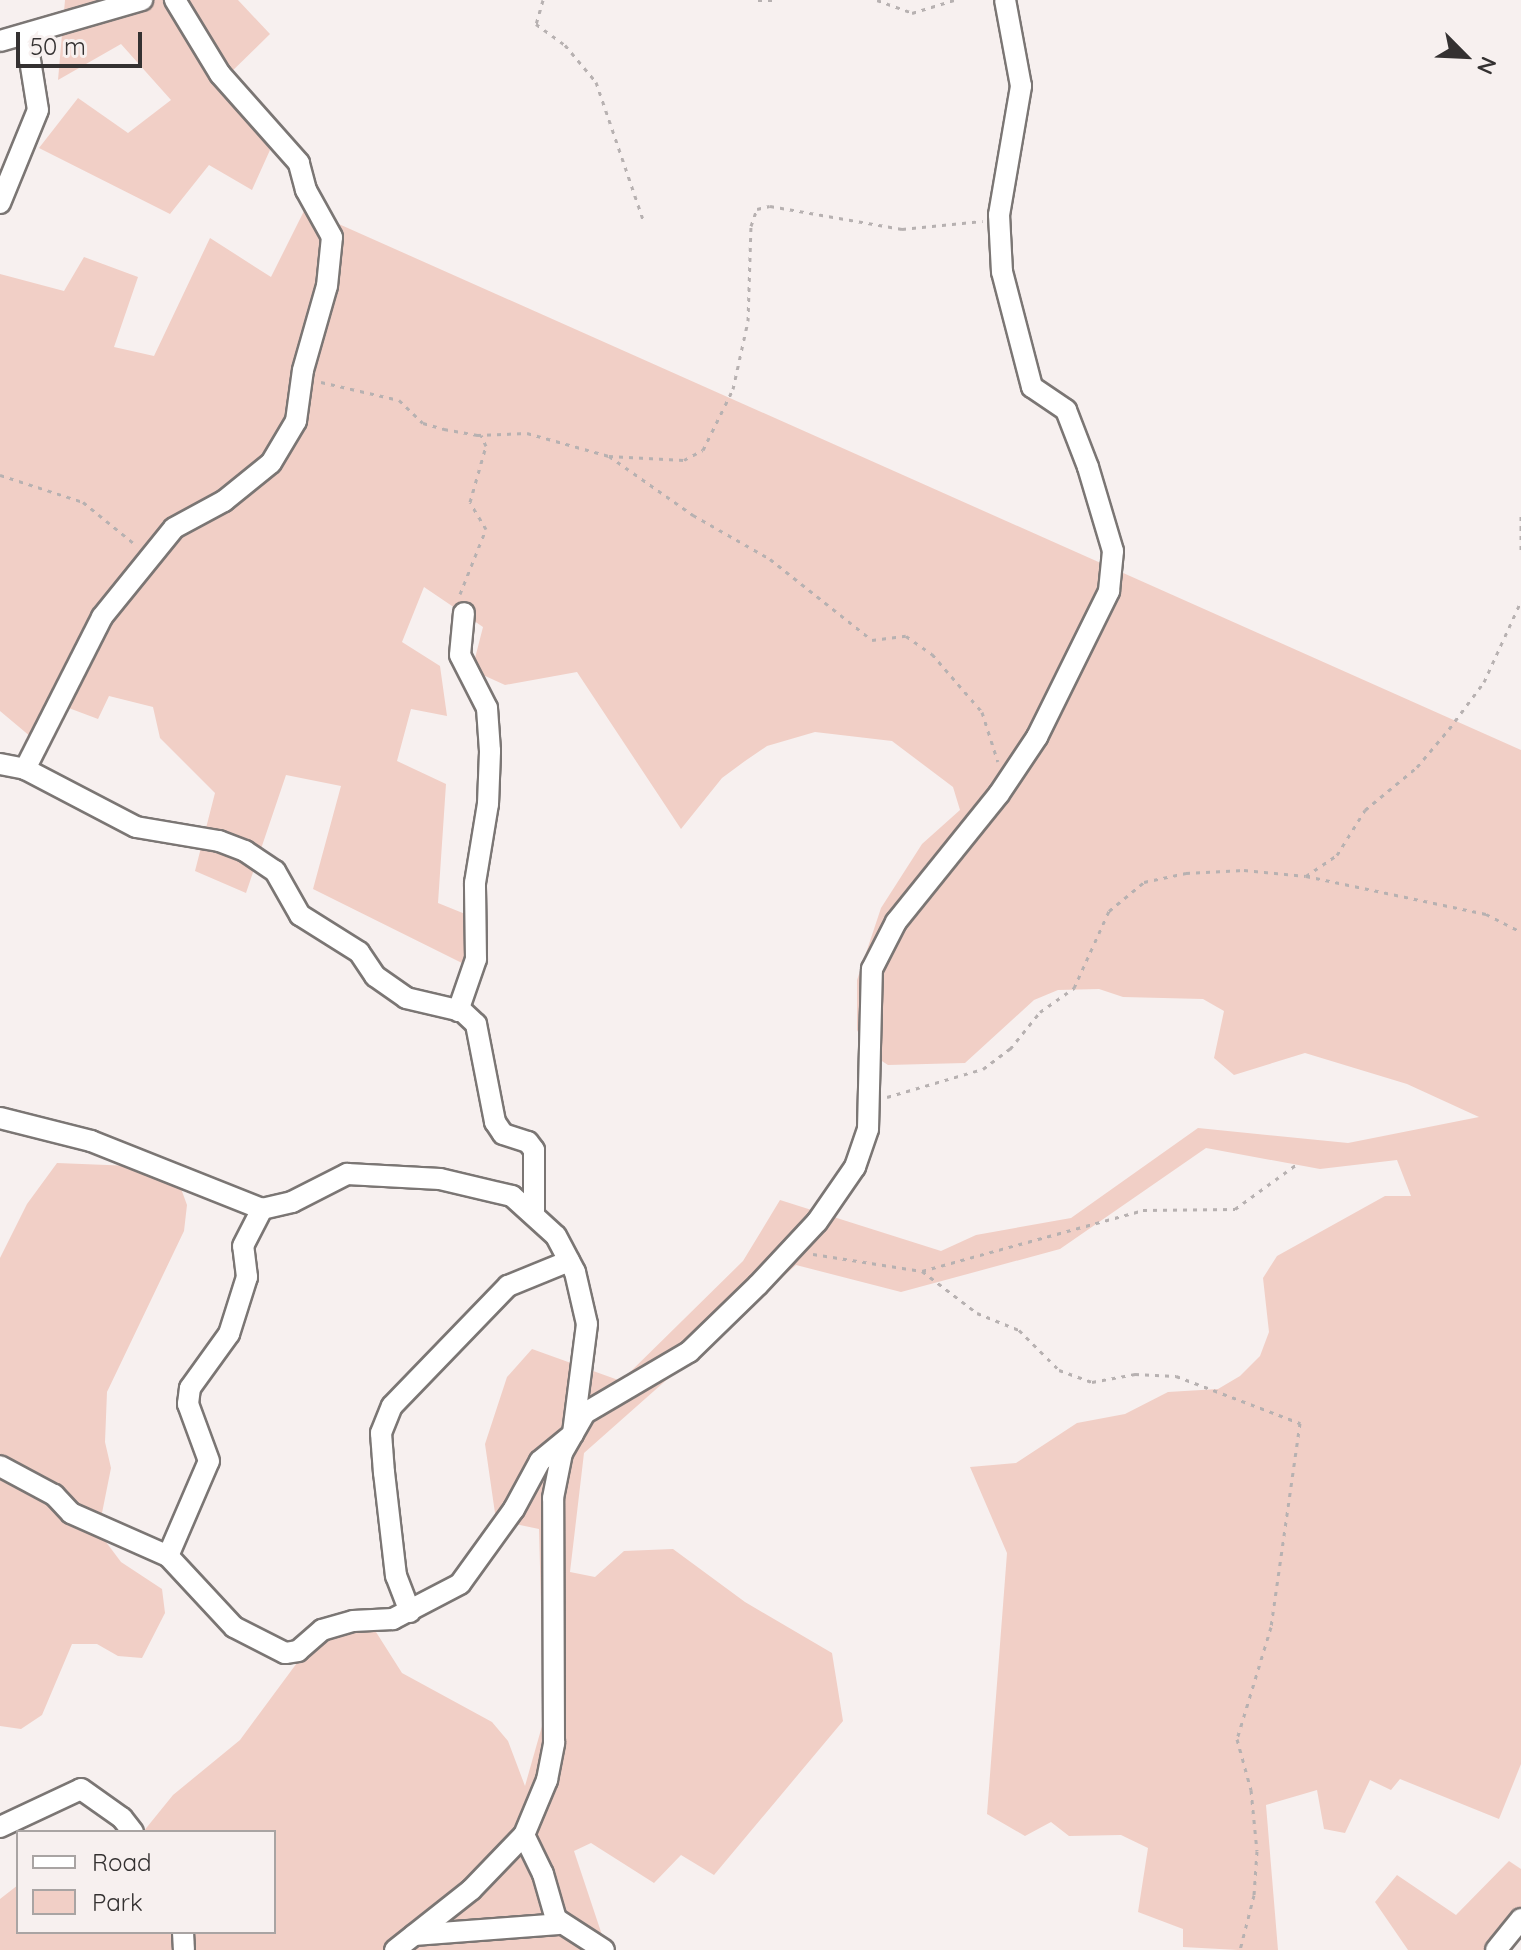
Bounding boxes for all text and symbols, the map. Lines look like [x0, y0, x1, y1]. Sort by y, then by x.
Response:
scale bar [20, 16, 146, 66]
north arrow [1425, 16, 1505, 96]
text: 50 m [30, 31, 86, 61]
text: N [1471, 53, 1503, 79]
legend [16, 1830, 276, 1934]
text: Road [92, 1847, 152, 1877]
text: Park [92, 1887, 143, 1917]

